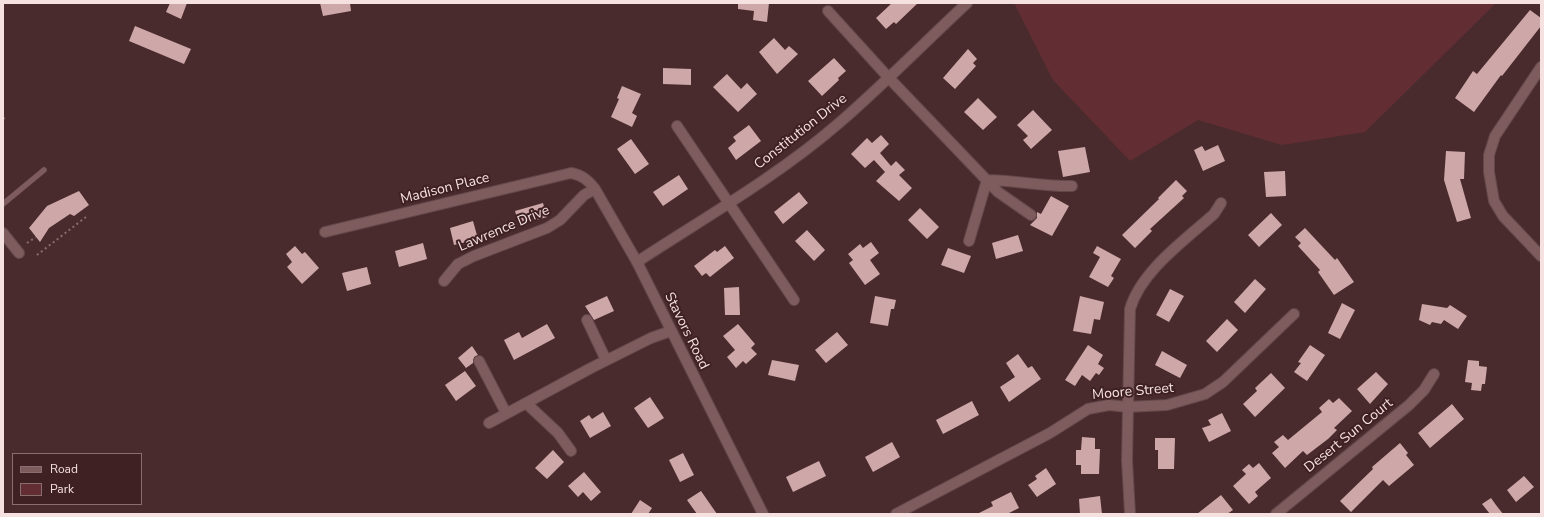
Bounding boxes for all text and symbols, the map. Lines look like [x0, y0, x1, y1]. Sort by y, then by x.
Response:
street label: Constitution Drive [751, 91, 851, 173]
street label: Madison Place [399, 170, 491, 208]
street label: Lawrence Drive [456, 202, 552, 256]
street label: Stavors Road [660, 290, 712, 372]
street label: Moore Street [1092, 380, 1174, 404]
street label: Desert Sun Court [1301, 395, 1397, 477]
legend [12, 453, 142, 505]
text: Road [50, 461, 78, 477]
text: Park [50, 481, 74, 497]

